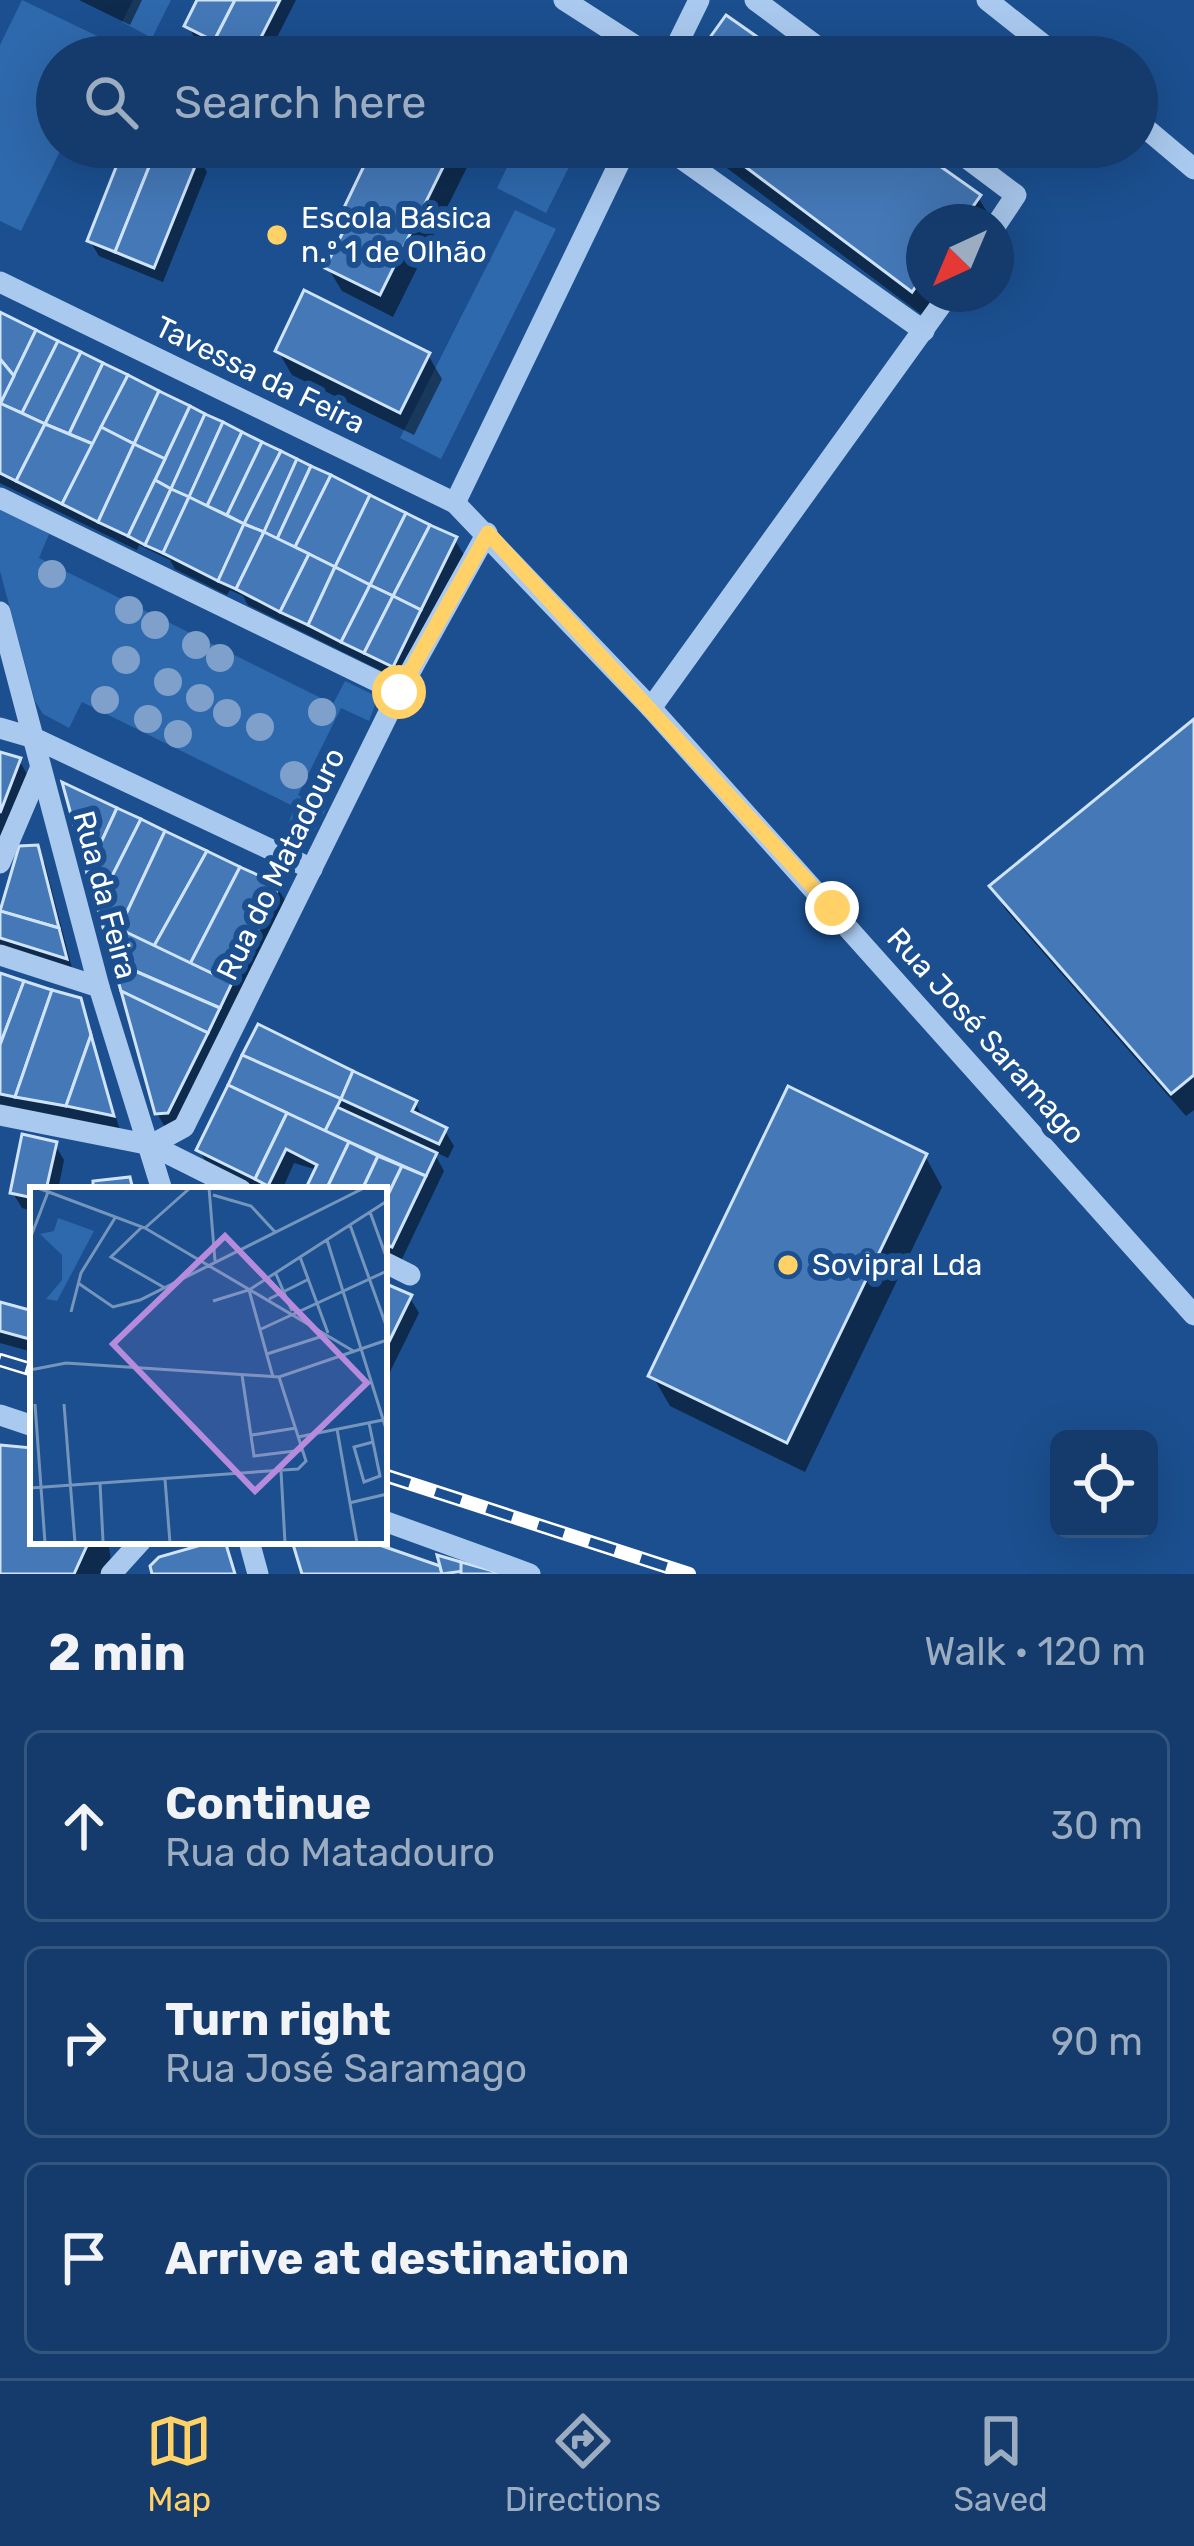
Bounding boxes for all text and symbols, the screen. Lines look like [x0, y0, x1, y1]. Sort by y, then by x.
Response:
search box [36, 36, 1158, 168]
icon: search [78, 69, 144, 135]
text: Search here [174, 76, 426, 129]
place label: Escola Básica n.º 1 de Olhão [301, 200, 492, 270]
north arrow [906, 204, 1014, 312]
marker: Escola Básica n.º 1 de Olhão [264, 222, 290, 248]
street label: Tavessa da Feira [149, 309, 371, 441]
route start [372, 665, 426, 719]
street label: Rua do Matadouro [209, 742, 353, 986]
street label: Rua da Feira [65, 807, 145, 983]
route end [805, 881, 859, 935]
street label: Rua José Saramago [879, 920, 1093, 1152]
inset map [30, 1187, 387, 1544]
place label: Sovipral Lda [812, 1247, 982, 1283]
marker: Sovipral Lda [775, 1252, 801, 1278]
map controls [1050, 1430, 1158, 1538]
button: locate [1050, 1430, 1158, 1538]
text: 2 min [48, 1622, 186, 1683]
text: Walk · 120 m [924, 1629, 1146, 1675]
text: Continue [165, 1777, 371, 1830]
icon: ahead [51, 1793, 117, 1859]
text: 30 m [1051, 1803, 1143, 1849]
text: Rua do Matadouro [165, 1830, 495, 1876]
text: Turn right [165, 1993, 391, 2046]
icon: right [51, 2009, 117, 2075]
text: 90 m [1051, 2019, 1143, 2065]
text: Rua José Saramago [165, 2046, 527, 2092]
icon: arrive [51, 2225, 117, 2291]
text: Arrive at destination [165, 2232, 630, 2285]
tab: Map [146, 2408, 212, 2519]
tab: Directions [505, 2408, 661, 2519]
tab: Saved [954, 2408, 1048, 2519]

